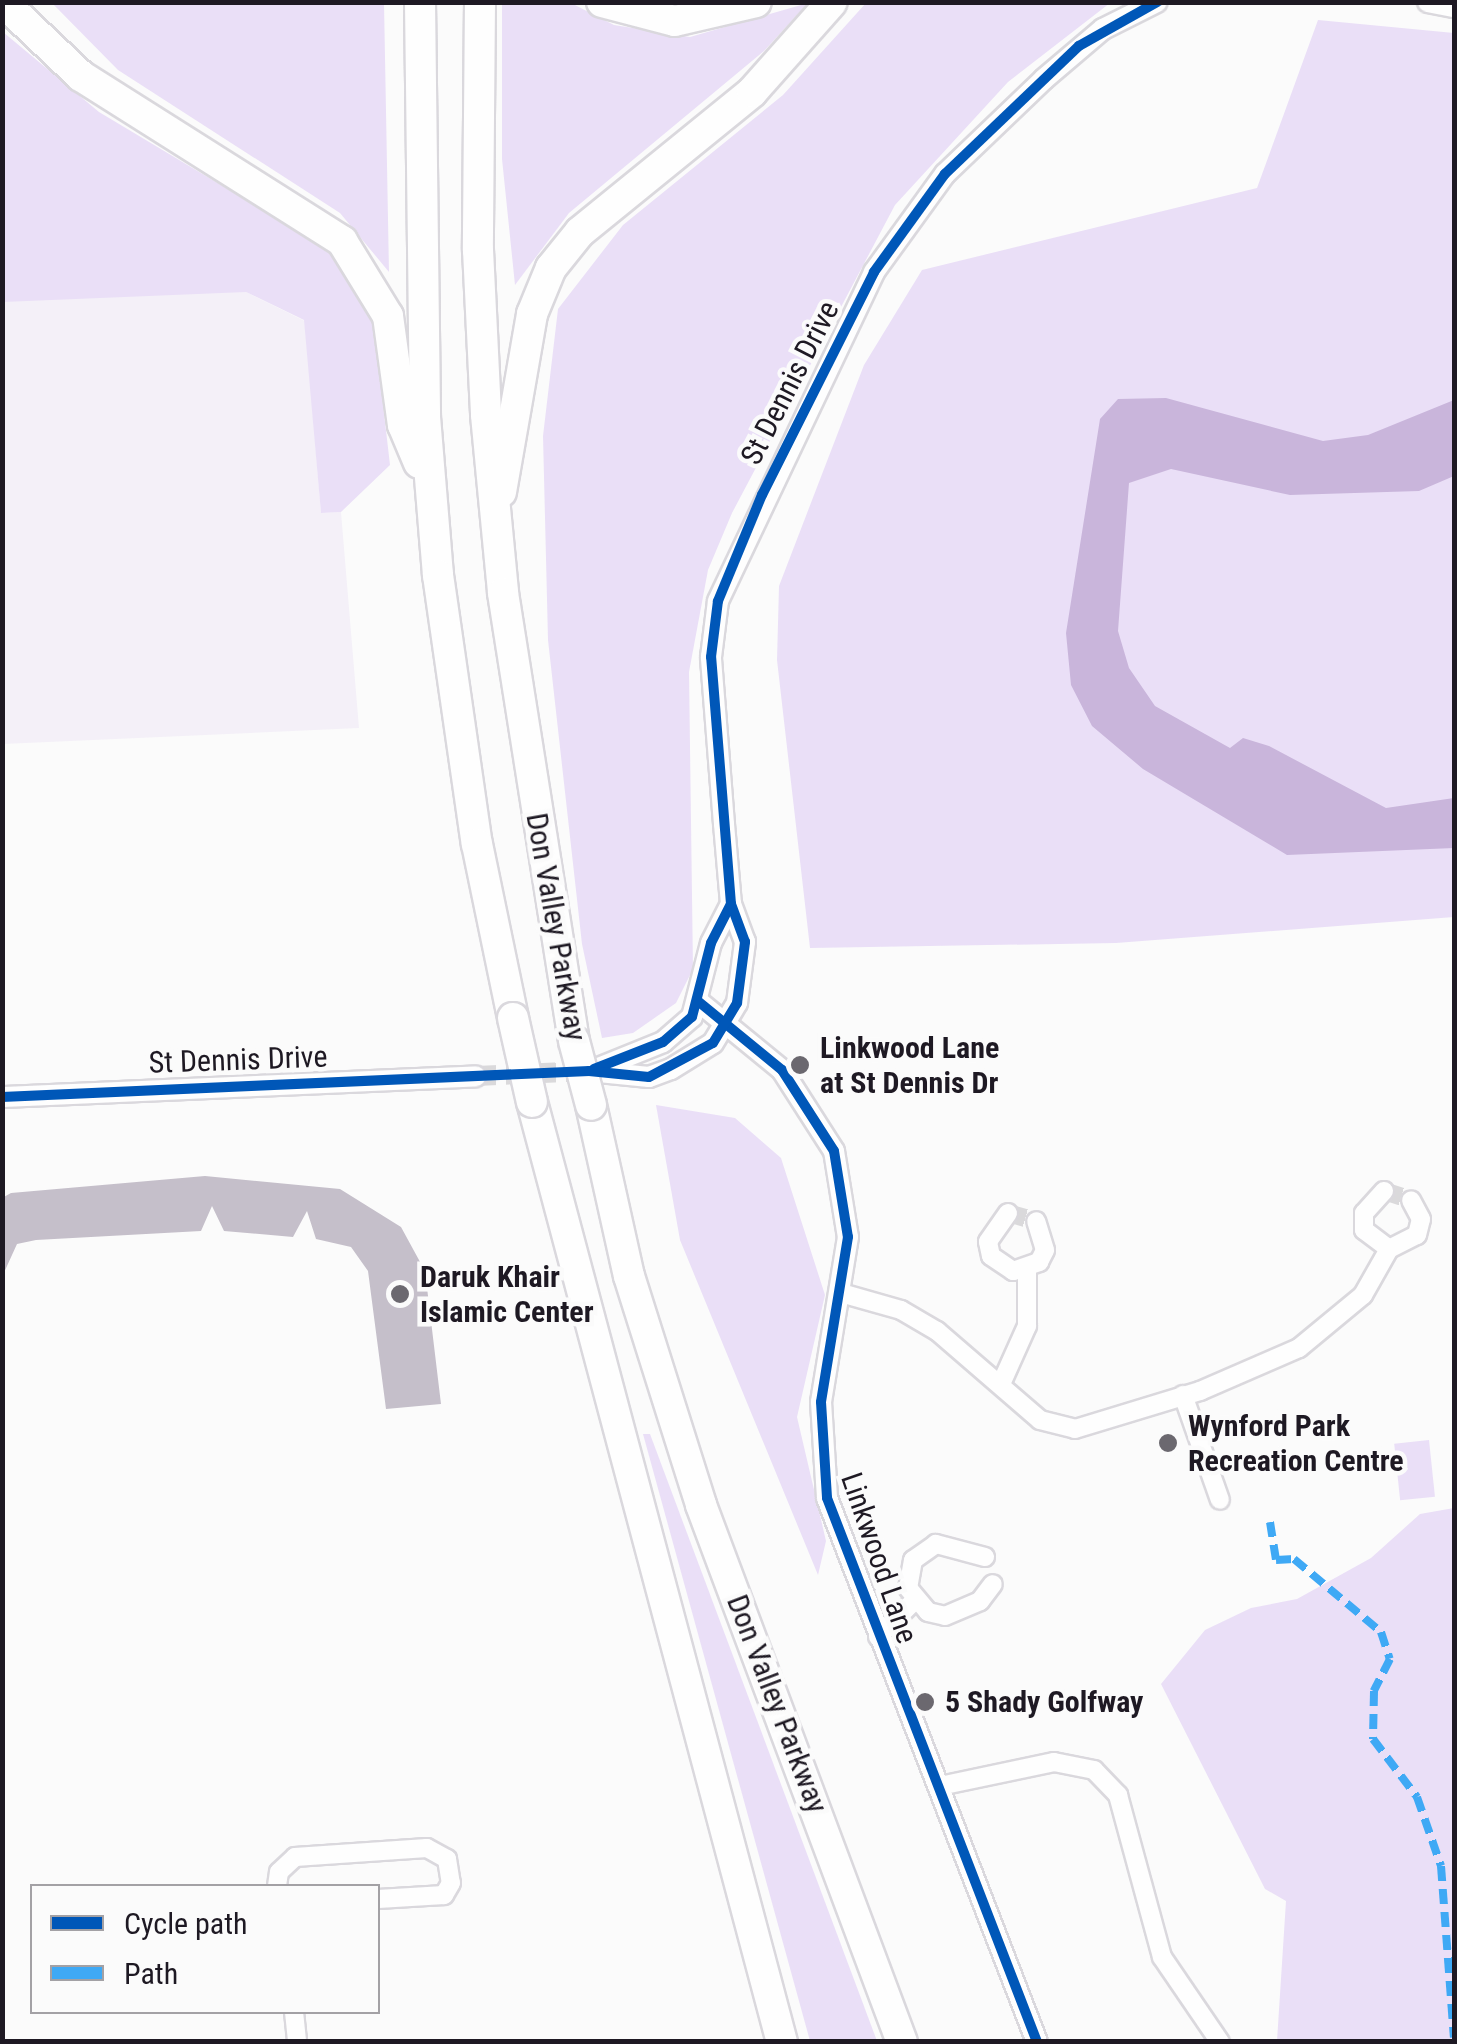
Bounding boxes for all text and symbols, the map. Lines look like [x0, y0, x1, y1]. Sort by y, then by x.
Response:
street label: St Dennis Drive [733, 295, 847, 471]
street label: Don Valley Parkway [518, 810, 594, 1044]
place label: Linkwood Lane at St Dennis Dr [820, 1030, 999, 1100]
street label: St Dennis Drive [148, 1039, 328, 1081]
marker: Linkwood Lane at St Dennis Dr [789, 1054, 811, 1076]
place label: Daruk Khair Islamic Center [420, 1259, 594, 1330]
marker: Daruk Khair Islamic Center [389, 1283, 411, 1305]
place label: Wynford Park Recreation Centre [1188, 1408, 1404, 1478]
marker: Wynford Park Recreation Centre [1157, 1432, 1179, 1454]
street label: Linkwood Lane [833, 1468, 925, 1648]
street label: Don Valley Parkway [719, 1590, 835, 1818]
place label: 5 Shady Golfway [945, 1684, 1143, 1720]
marker: 5 Shady Golfway [914, 1691, 936, 1713]
legend [30, 1884, 380, 2014]
text: Cycle path [124, 1906, 248, 1941]
text: Path [124, 1956, 178, 1991]

